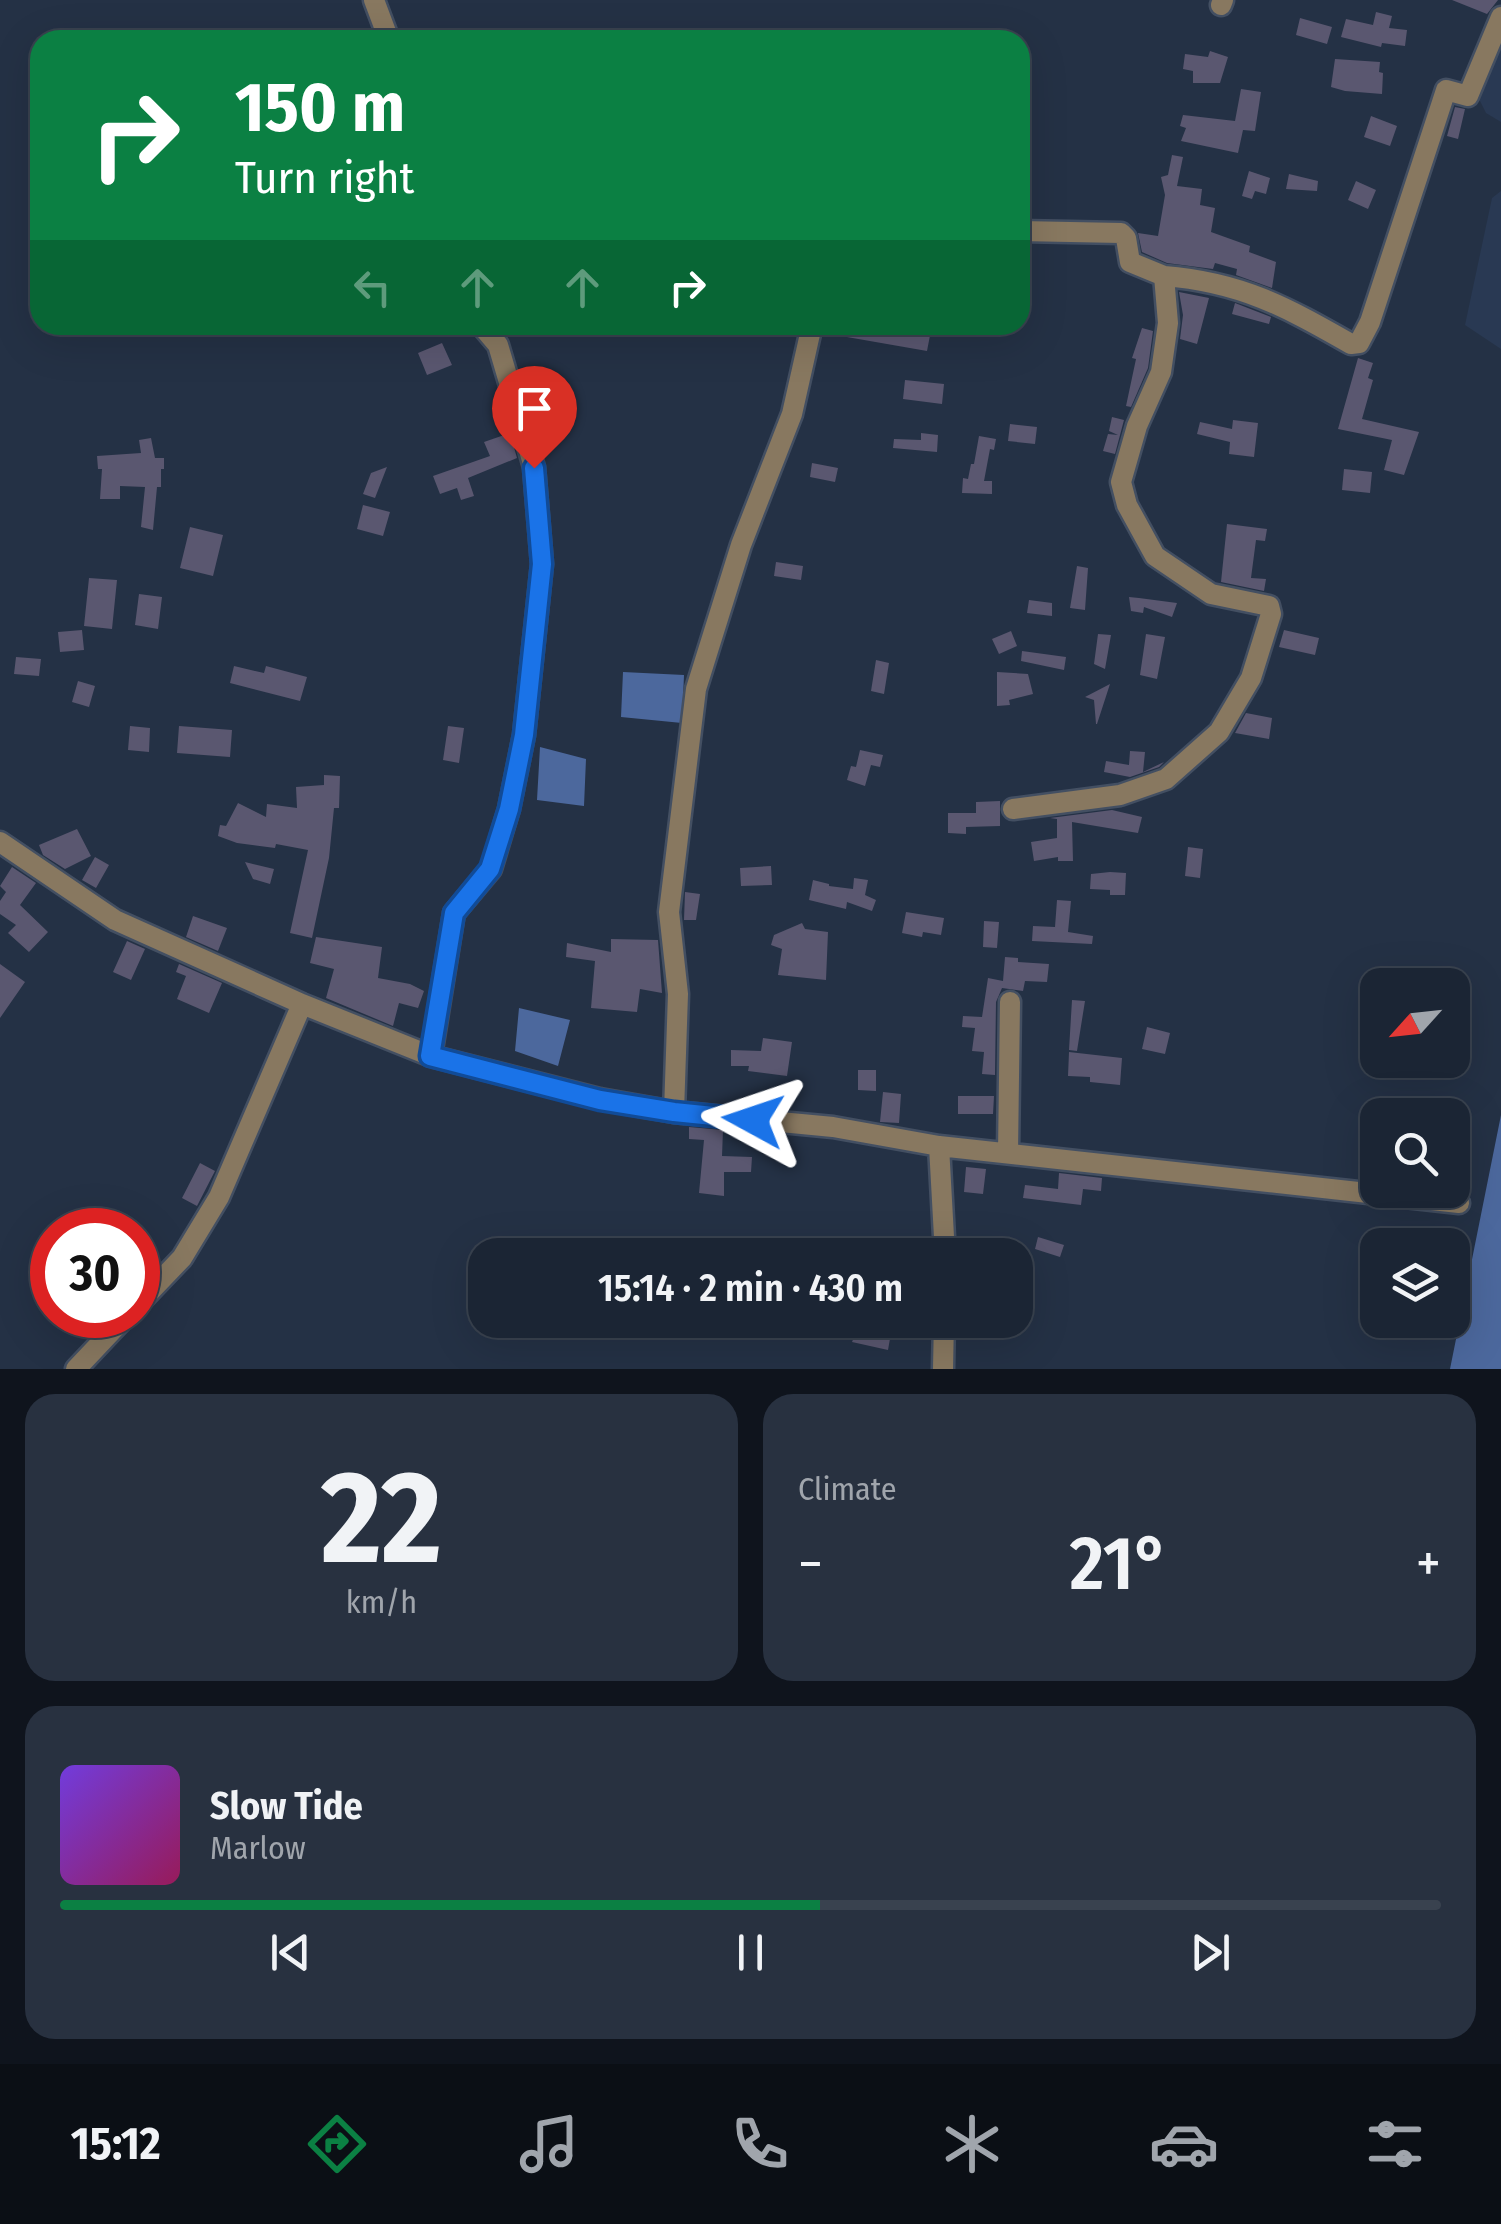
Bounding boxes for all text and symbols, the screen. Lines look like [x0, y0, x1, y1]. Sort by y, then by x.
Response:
text: 150 m [235, 66, 405, 150]
icon: right [70, 70, 200, 200]
text: Turn right [235, 151, 414, 205]
icon: left [345, 260, 400, 315]
icon: ahead [450, 260, 505, 315]
icon: ahead [555, 260, 610, 315]
icon: right [660, 260, 715, 315]
pin [492, 366, 577, 469]
icon: arrive [507, 381, 562, 436]
north arrow [1360, 968, 1470, 1078]
map controls [1360, 968, 1470, 1338]
position arrow [701, 1068, 805, 1172]
button: search [1360, 1098, 1470, 1208]
speed limit sign: 30 [30, 1208, 160, 1338]
button: layers [1360, 1228, 1470, 1338]
text: 15:14 · 2 min · 430 m [598, 1265, 903, 1311]
text: 22 [321, 1440, 442, 1596]
text: Climate [798, 1470, 897, 1508]
text: 21° [1070, 1519, 1169, 1609]
text: − [798, 1531, 823, 1597]
text: + [1416, 1531, 1441, 1597]
text: km/h [346, 1583, 417, 1621]
text: Slow Tide [210, 1783, 363, 1829]
text: Marlow [210, 1829, 306, 1867]
icon: previous [263, 1925, 318, 1980]
icon: pause [723, 1925, 778, 1980]
icon: next [1183, 1925, 1238, 1980]
icon: directions [302, 2109, 372, 2179]
icon: music [514, 2109, 584, 2179]
icon: phone [725, 2109, 795, 2179]
icon: climate [937, 2109, 1007, 2179]
icon: car [1149, 2109, 1219, 2179]
icon: filters [1360, 2109, 1430, 2179]
text: 15:12 [71, 2117, 161, 2171]

